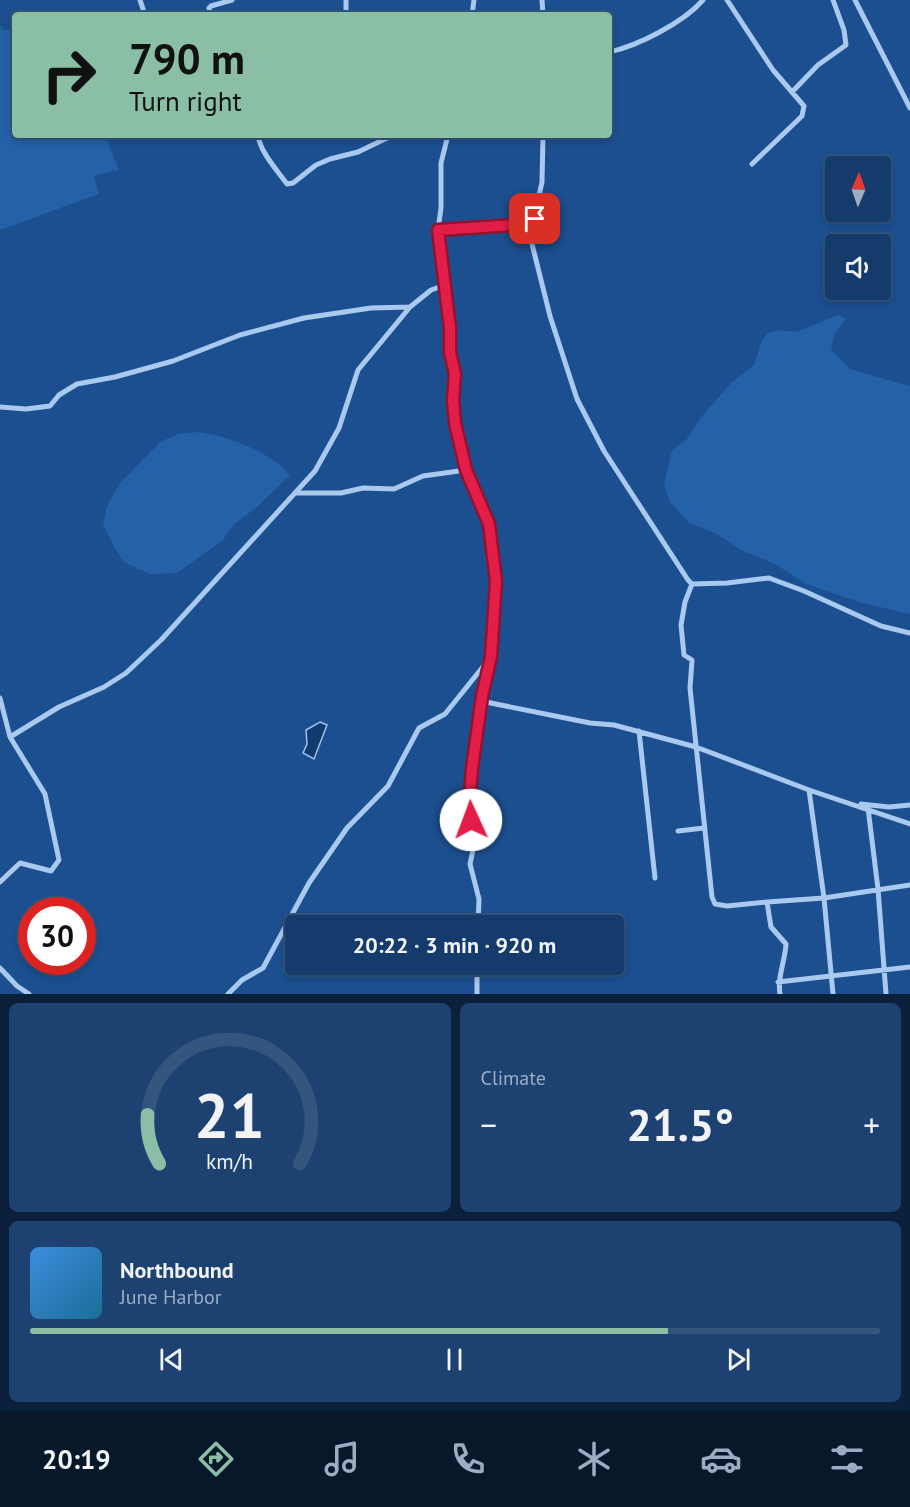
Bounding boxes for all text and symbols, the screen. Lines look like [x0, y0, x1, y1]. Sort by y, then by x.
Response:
text: 790 m [129, 31, 245, 86]
icon: right [30, 36, 108, 114]
text: Turn right [129, 84, 242, 118]
north arrow [825, 156, 891, 222]
map controls [825, 156, 891, 300]
pin [509, 193, 560, 244]
icon: arrive [518, 202, 551, 235]
button: sound [825, 234, 891, 300]
position arrow [439, 788, 503, 852]
speed limit sign: 30 [18, 897, 96, 975]
text: 20:22 · 3 min · 920 m [353, 931, 556, 959]
text: Climate [481, 1065, 546, 1091]
text: 21 [194, 1074, 265, 1155]
text: 21.5° [627, 1095, 734, 1153]
text: − [481, 1103, 497, 1146]
text: + [863, 1103, 880, 1146]
text: km/h [206, 1148, 253, 1176]
text: Northbound [120, 1256, 234, 1284]
text: June Harbor [120, 1284, 222, 1310]
icon: previous [155, 1343, 188, 1376]
icon: pause [438, 1343, 471, 1376]
icon: next [722, 1343, 755, 1376]
icon: directions [195, 1438, 237, 1480]
icon: music [321, 1438, 363, 1480]
icon: phone [447, 1438, 489, 1480]
icon: climate [573, 1438, 615, 1480]
icon: car [700, 1438, 742, 1480]
icon: filters [826, 1438, 868, 1480]
text: 20:19 [42, 1442, 111, 1476]

